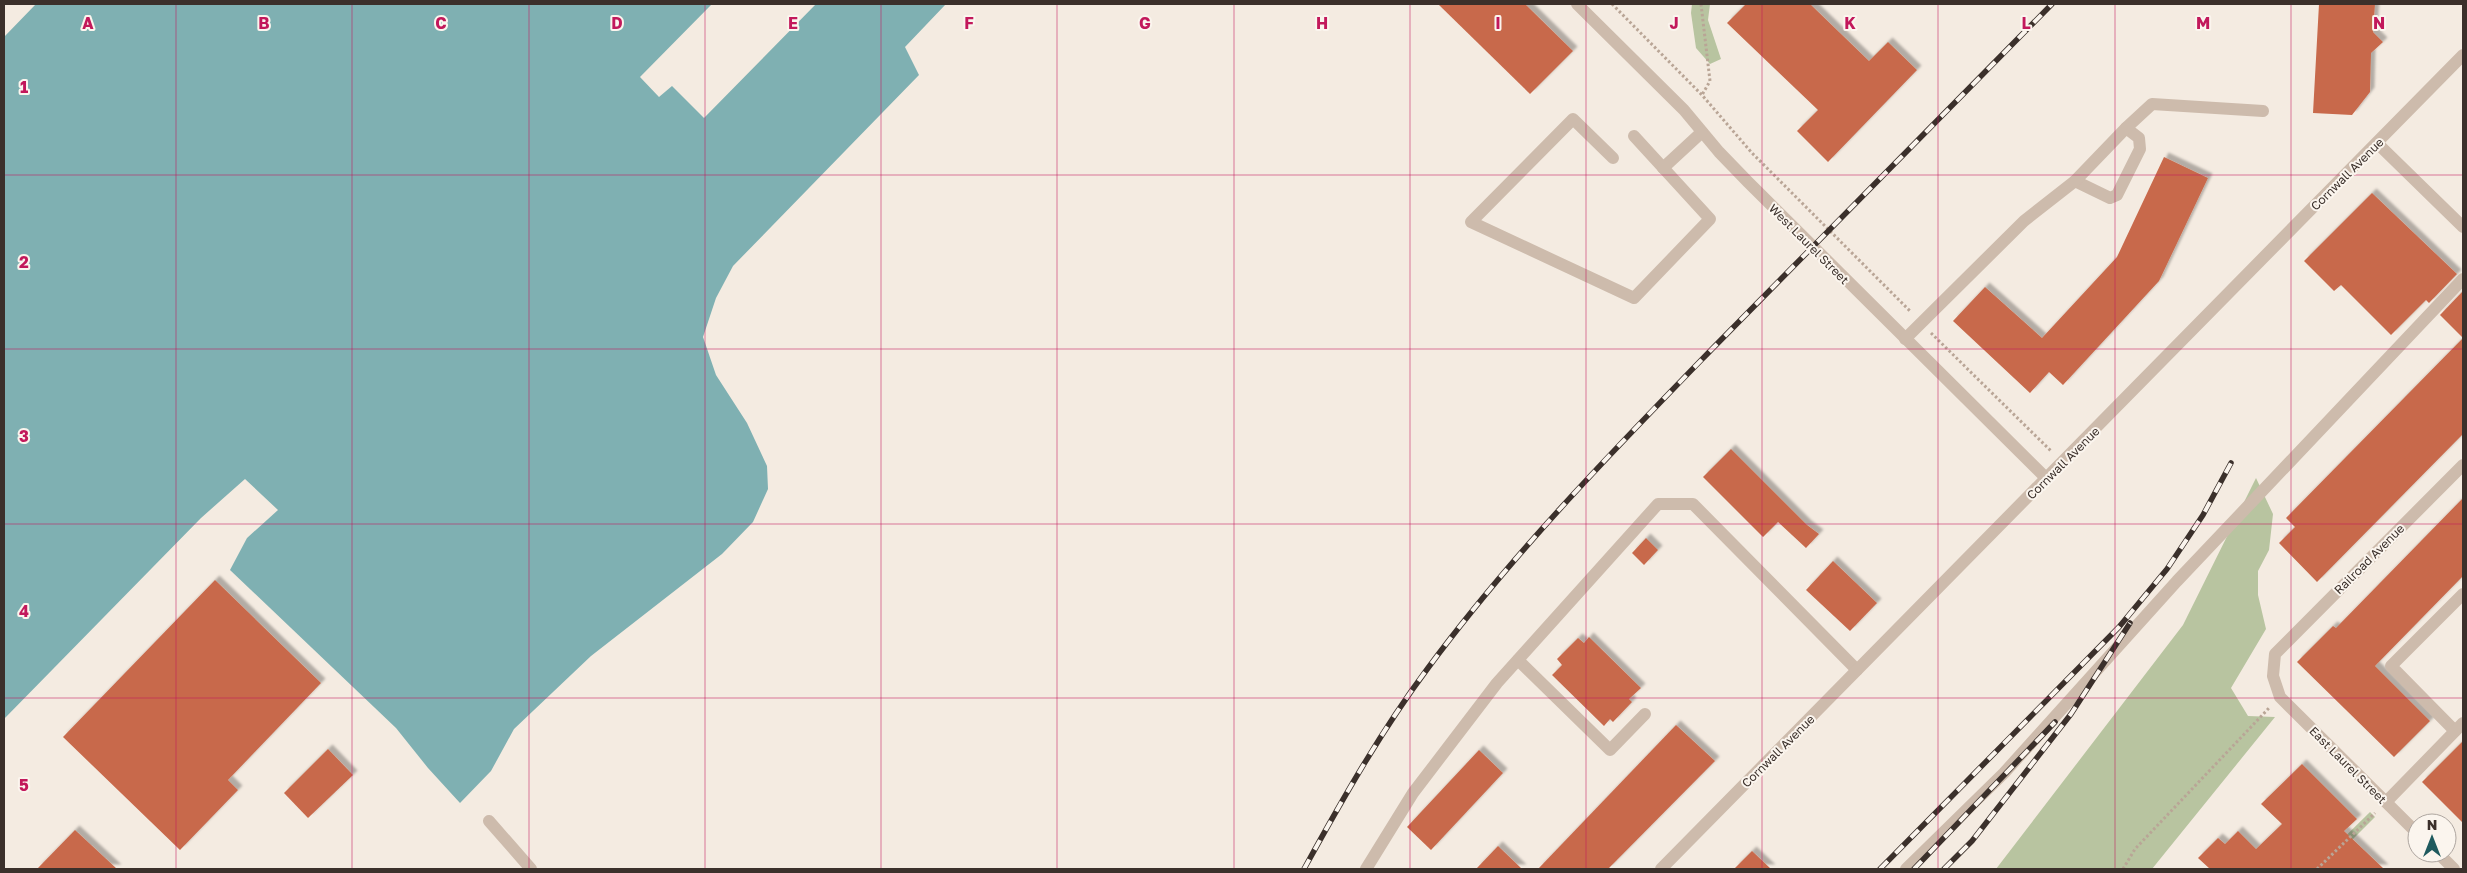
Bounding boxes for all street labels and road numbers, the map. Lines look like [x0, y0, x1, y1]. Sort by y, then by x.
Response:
street label: Cornwall Avenue [2308, 135, 2386, 213]
street label: West Laurel Street [1766, 201, 1852, 287]
street label: Cornwall Avenue [2024, 424, 2102, 502]
street label: Railroad Avenue [2331, 521, 2407, 597]
street label: Cornwall Avenue [1739, 712, 1817, 790]
street label: East Laurel Street [2306, 723, 2390, 807]

